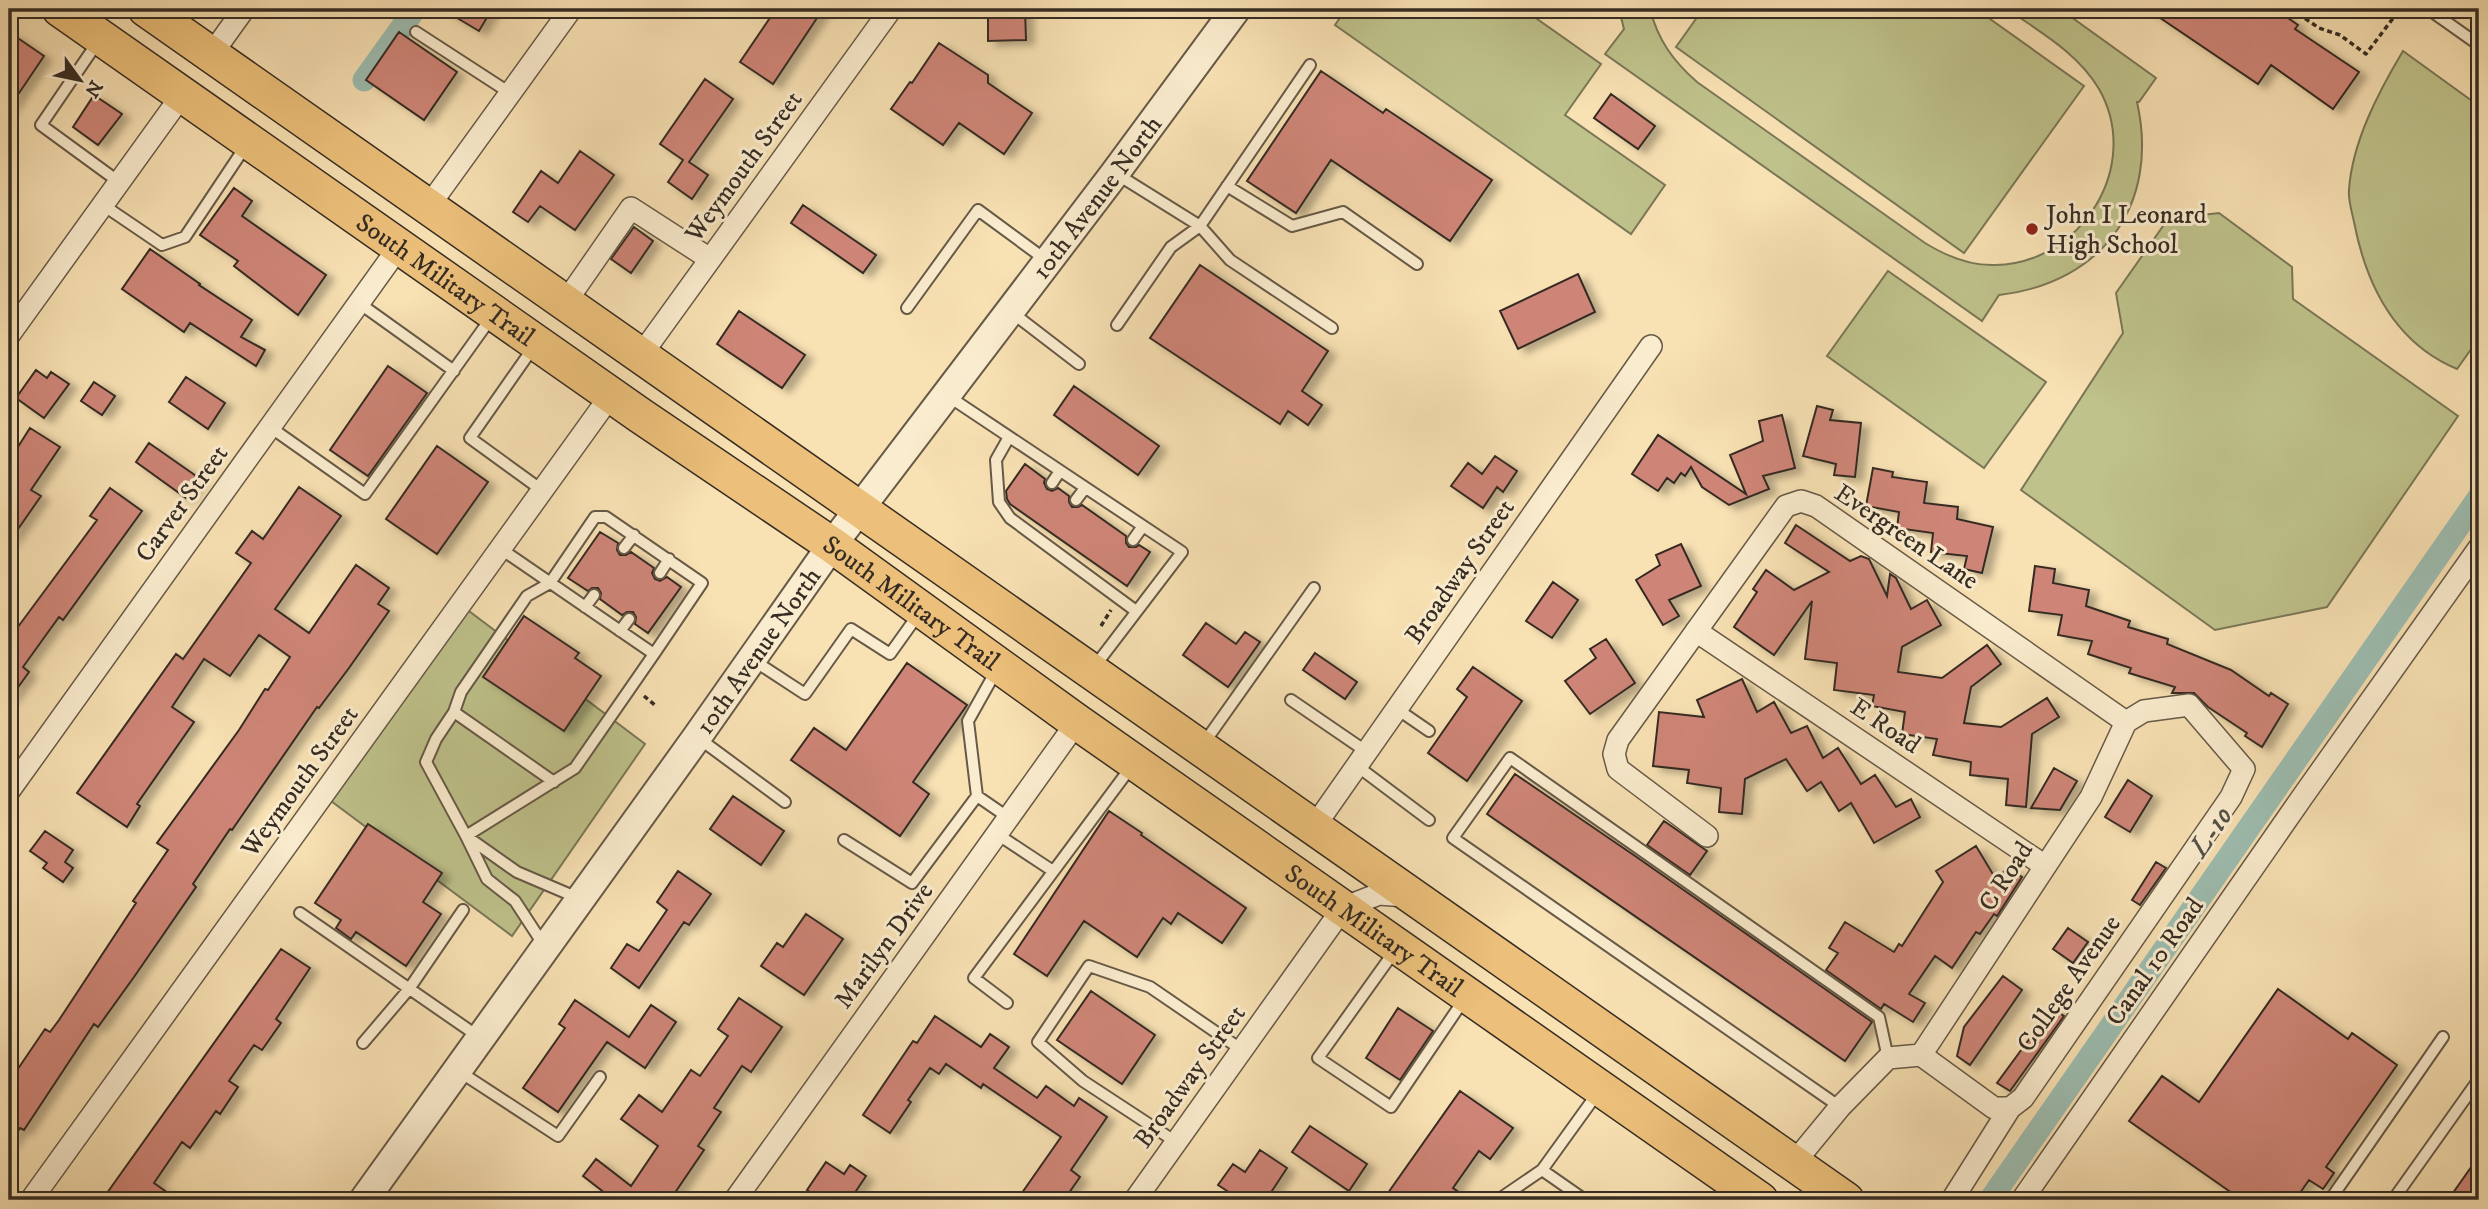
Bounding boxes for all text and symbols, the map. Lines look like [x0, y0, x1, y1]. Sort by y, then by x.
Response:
north arrow [46, 46, 116, 116]
text: N [79, 76, 107, 102]
street label: Weymouth Street [678, 85, 810, 250]
street label: 10th Avenue North [1025, 109, 1170, 286]
place label: John I Leonard High School [2044, 199, 2207, 262]
street label: South Military Trail [349, 207, 541, 354]
marker: John I Leonard High School [2024, 221, 2040, 237]
street label: Carver Street [129, 439, 236, 569]
street label: Evergreen Lane [1828, 477, 1985, 598]
street label: Broadway Street [1398, 493, 1522, 651]
street label: South Military Trail [816, 529, 1006, 679]
street label: 10th Avenue North [689, 561, 829, 741]
street label: E Road [1844, 691, 1927, 762]
street label: Weymouth Street [234, 700, 366, 865]
water label: L-10 [2180, 800, 2241, 866]
street label: C Road [1972, 836, 2041, 918]
street label: South Military Trail [1278, 857, 1469, 1005]
street label: Marilyn Drive [827, 876, 941, 1015]
street label: Canal 10 Road [2099, 891, 2212, 1032]
street label: College Avenue [2010, 909, 2129, 1059]
street label: Broadway Street [1127, 999, 1253, 1155]

